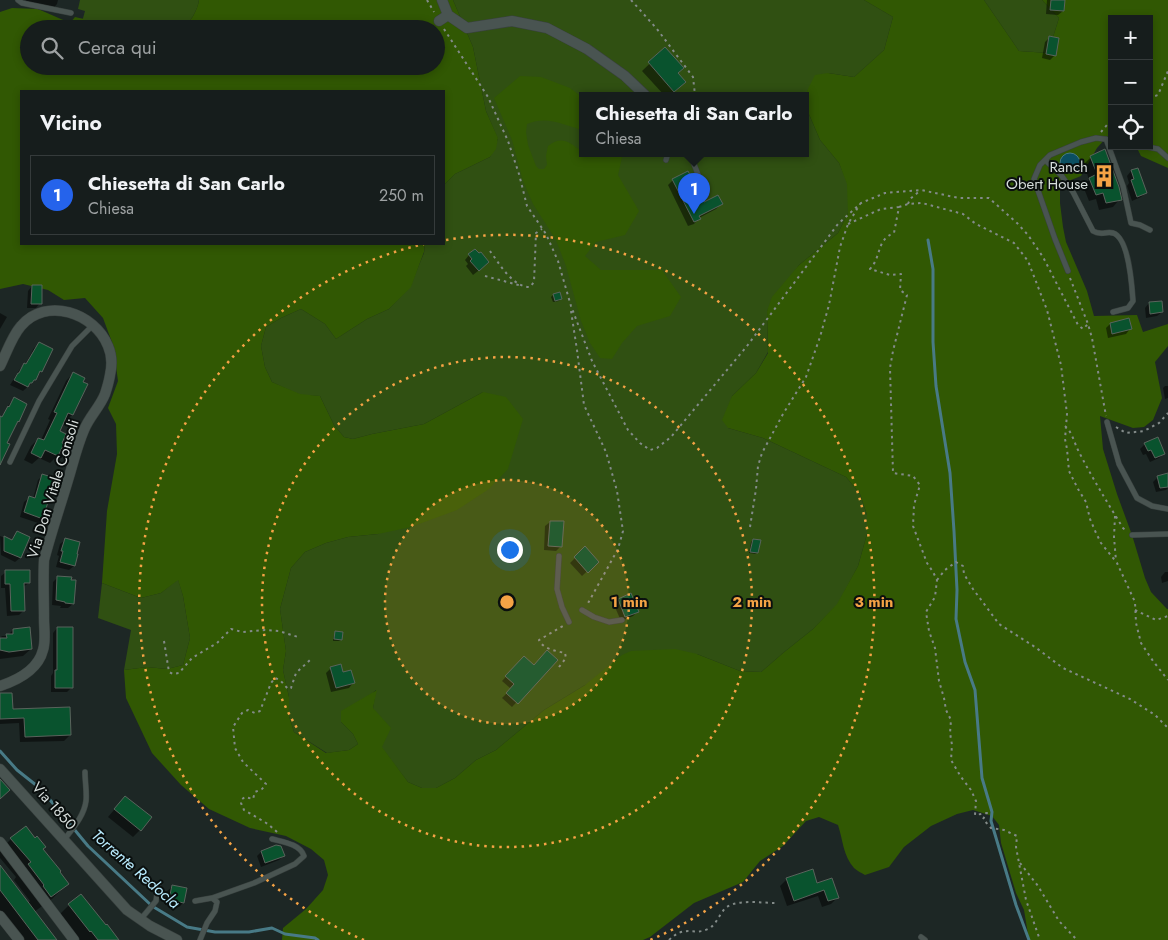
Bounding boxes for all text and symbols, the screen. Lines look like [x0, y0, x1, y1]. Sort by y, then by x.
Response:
map controls [1108, 15, 1153, 150]
button: + [1108, 15, 1153, 60]
search box [20, 20, 445, 75]
icon: search [38, 34, 66, 62]
text: Cerca qui [78, 34, 157, 61]
button: − [1108, 60, 1153, 105]
popup [579, 92, 809, 157]
text: Chiesetta di San Carlo [596, 100, 792, 127]
button: locate [1108, 105, 1153, 150]
text: Vicino [40, 108, 102, 138]
text: Chiesa [596, 127, 641, 150]
place label: Ranch Obert House [1006, 156, 1088, 195]
building icon: Ranch Obert House [1091, 163, 1117, 189]
text: Chiesetta di San Carlo [88, 170, 285, 197]
pin: 1 [678, 173, 710, 214]
text: 1 [53, 184, 61, 207]
text: 250 m [379, 184, 424, 207]
text: Chiesa [88, 197, 134, 220]
street label: Via Don Vitale Consoli [21, 417, 85, 561]
your location [497, 537, 523, 563]
text: 1 min [610, 591, 648, 613]
text: 2 min [732, 591, 772, 613]
text: 3 min [855, 591, 893, 613]
centre of rings [498, 593, 516, 611]
street label: Via 1850 [26, 777, 82, 835]
water label: Torrente Redocla [87, 824, 186, 914]

